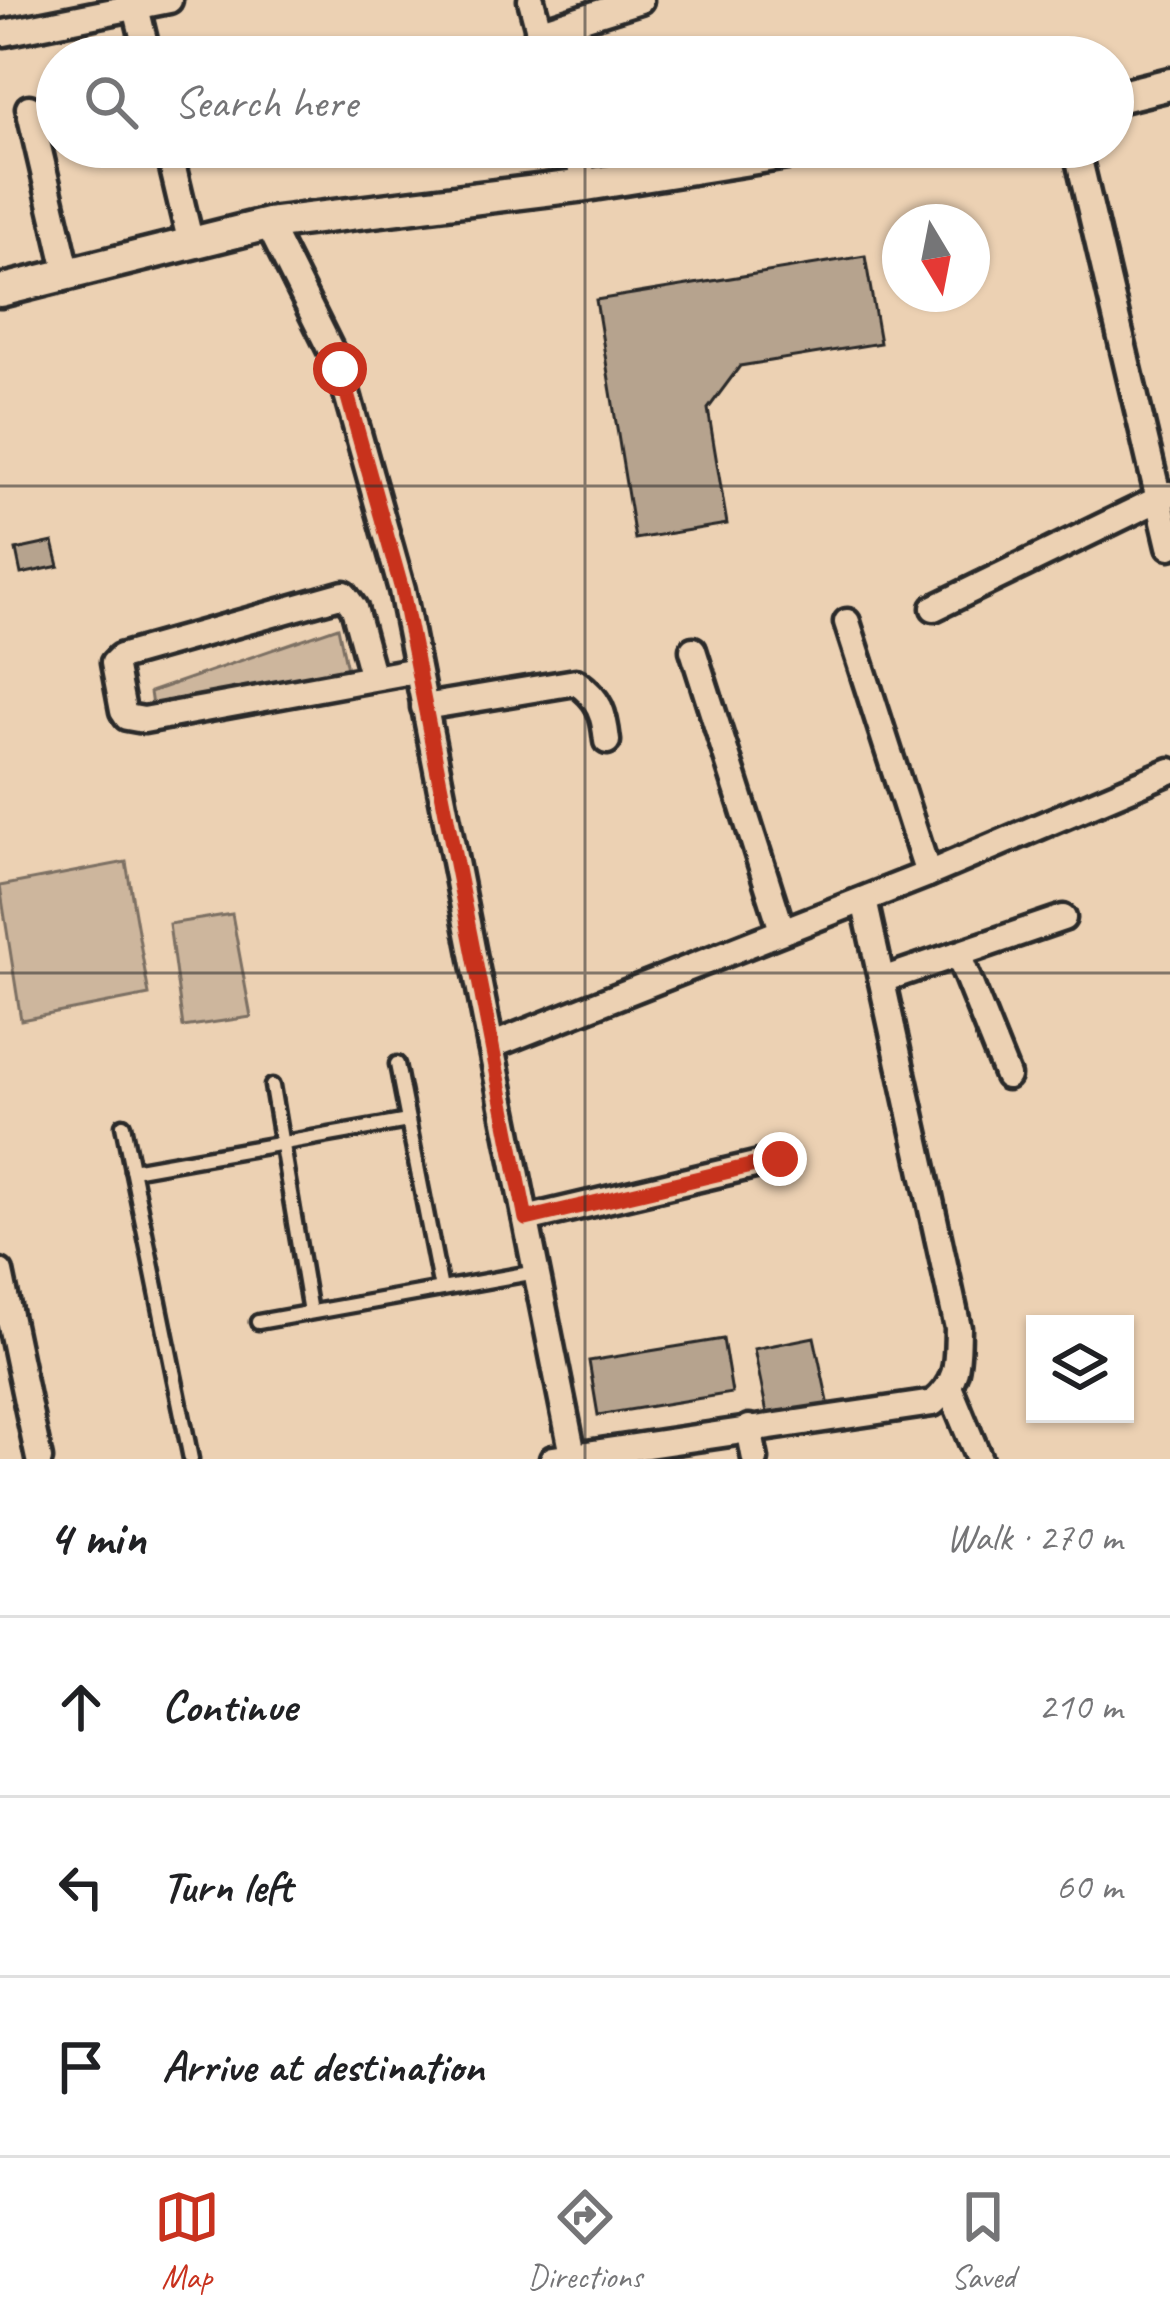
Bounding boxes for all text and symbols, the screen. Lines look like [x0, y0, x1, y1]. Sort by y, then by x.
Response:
search box [36, 36, 1134, 168]
icon: search [78, 69, 144, 135]
text: Search here [174, 74, 357, 131]
north arrow [882, 204, 990, 312]
route start [313, 342, 367, 396]
route end [753, 1132, 807, 1186]
map controls [1026, 1315, 1134, 1423]
button: layers [1026, 1315, 1134, 1423]
text: 4 min [48, 1505, 146, 1569]
text: Walk · 270 m [946, 1513, 1122, 1562]
icon: ahead [48, 1674, 114, 1740]
text: Continue [162, 1678, 296, 1735]
text: 210 m [1038, 1682, 1122, 1731]
icon: left [48, 1854, 114, 1920]
text: Turn left [162, 1858, 292, 1915]
text: 60 m [1056, 1862, 1122, 1911]
icon: arrive [48, 2034, 114, 2100]
text: Arrive at destination [162, 2038, 484, 2095]
tab: Map [154, 2184, 220, 2298]
tab: Directions [528, 2184, 642, 2298]
tab: Saved [950, 2184, 1016, 2298]

